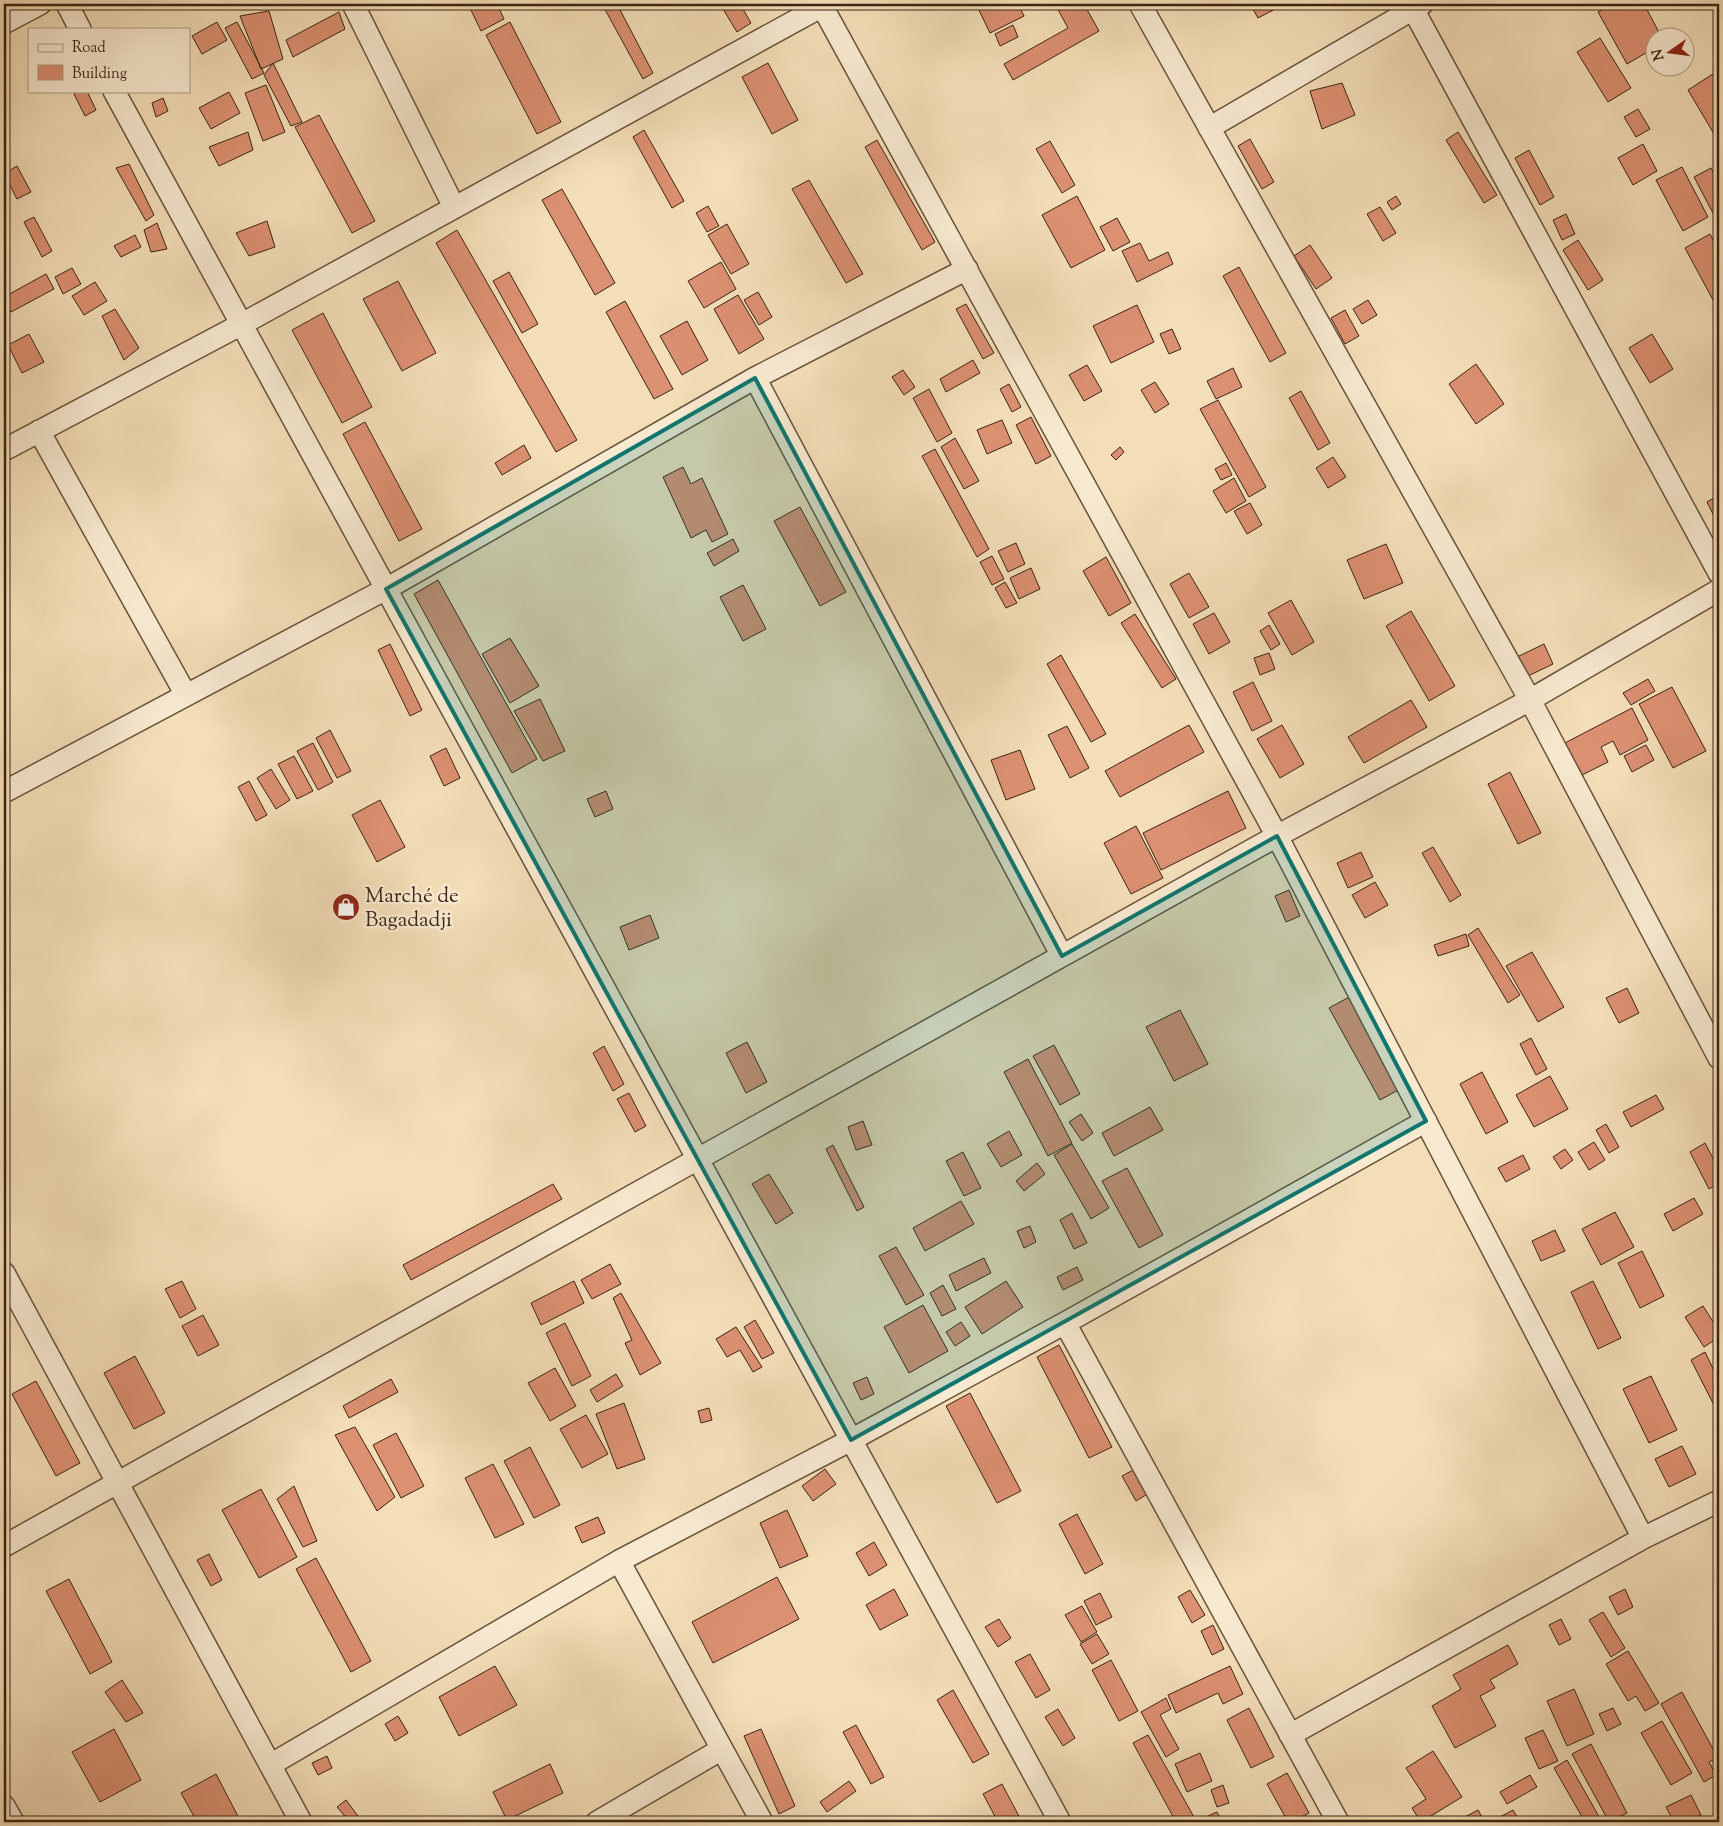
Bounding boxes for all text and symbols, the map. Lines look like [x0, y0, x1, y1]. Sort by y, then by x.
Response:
legend [28, 28, 190, 92]
north arrow [1646, 28, 1696, 78]
text: Road [72, 38, 106, 59]
text: N [1648, 47, 1670, 63]
text: Building [72, 64, 127, 85]
place label: Marché de Bagadadji [365, 882, 459, 936]
shop icon: Marché de Bagadadji [331, 892, 361, 922]

